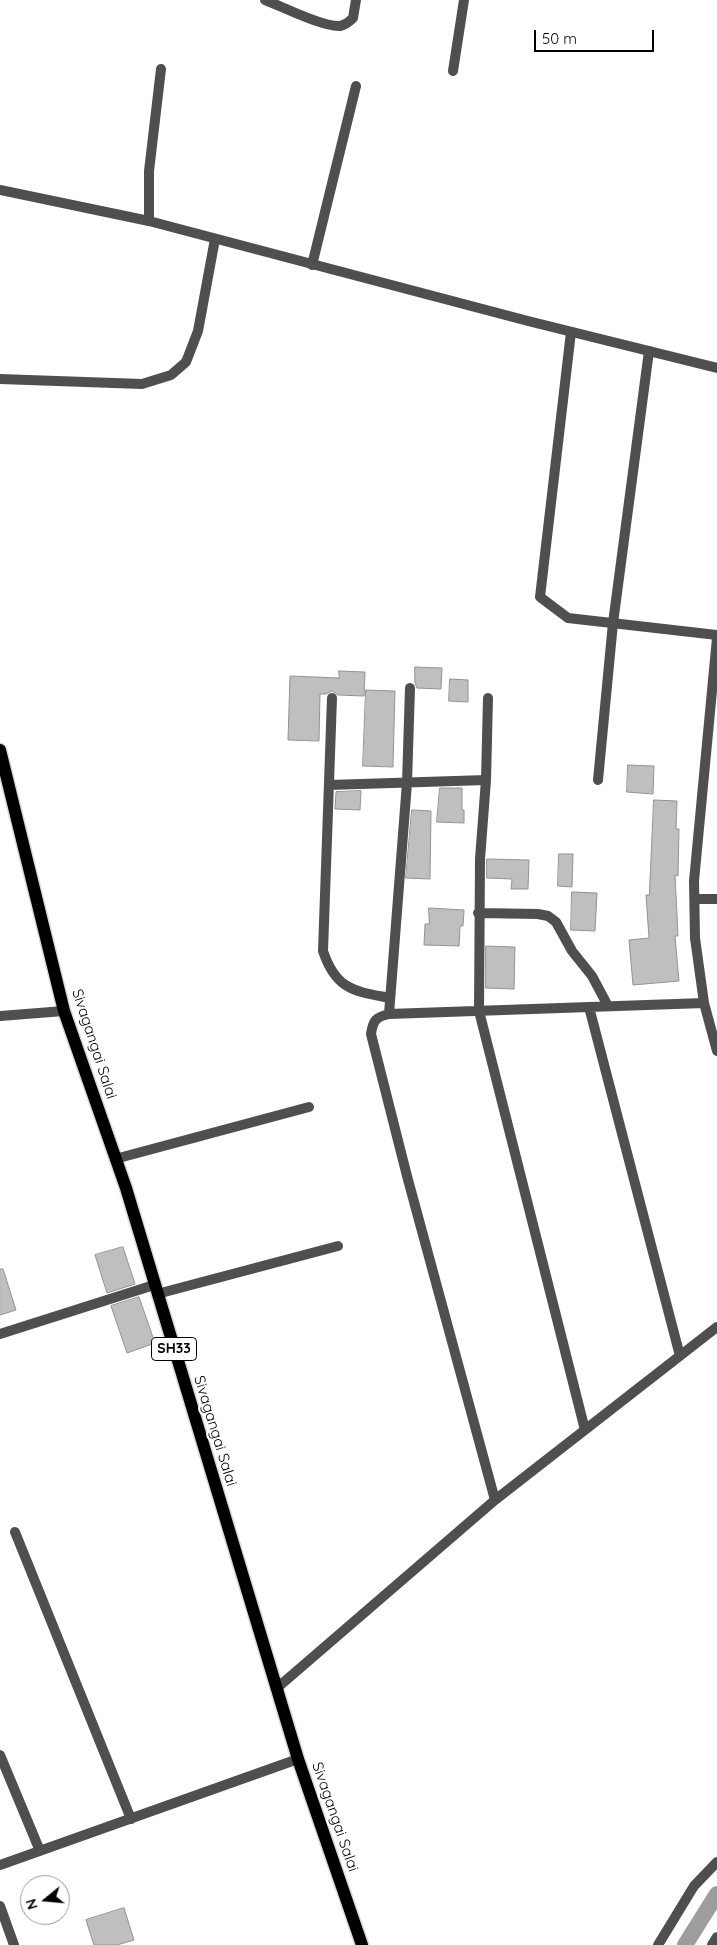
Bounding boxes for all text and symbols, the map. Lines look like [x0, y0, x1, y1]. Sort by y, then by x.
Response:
scale bar [537, 20, 657, 52]
text: 50 m [542, 29, 577, 48]
street label: Sivagangai Salai [68, 987, 120, 1101]
road number: SH33 [152, 1338, 196, 1360]
street label: Sivagangai Salai [190, 1374, 240, 1488]
street label: Sivagangai Salai [308, 1760, 362, 1874]
north arrow [20, 1875, 70, 1925]
text: N [22, 1897, 42, 1912]

